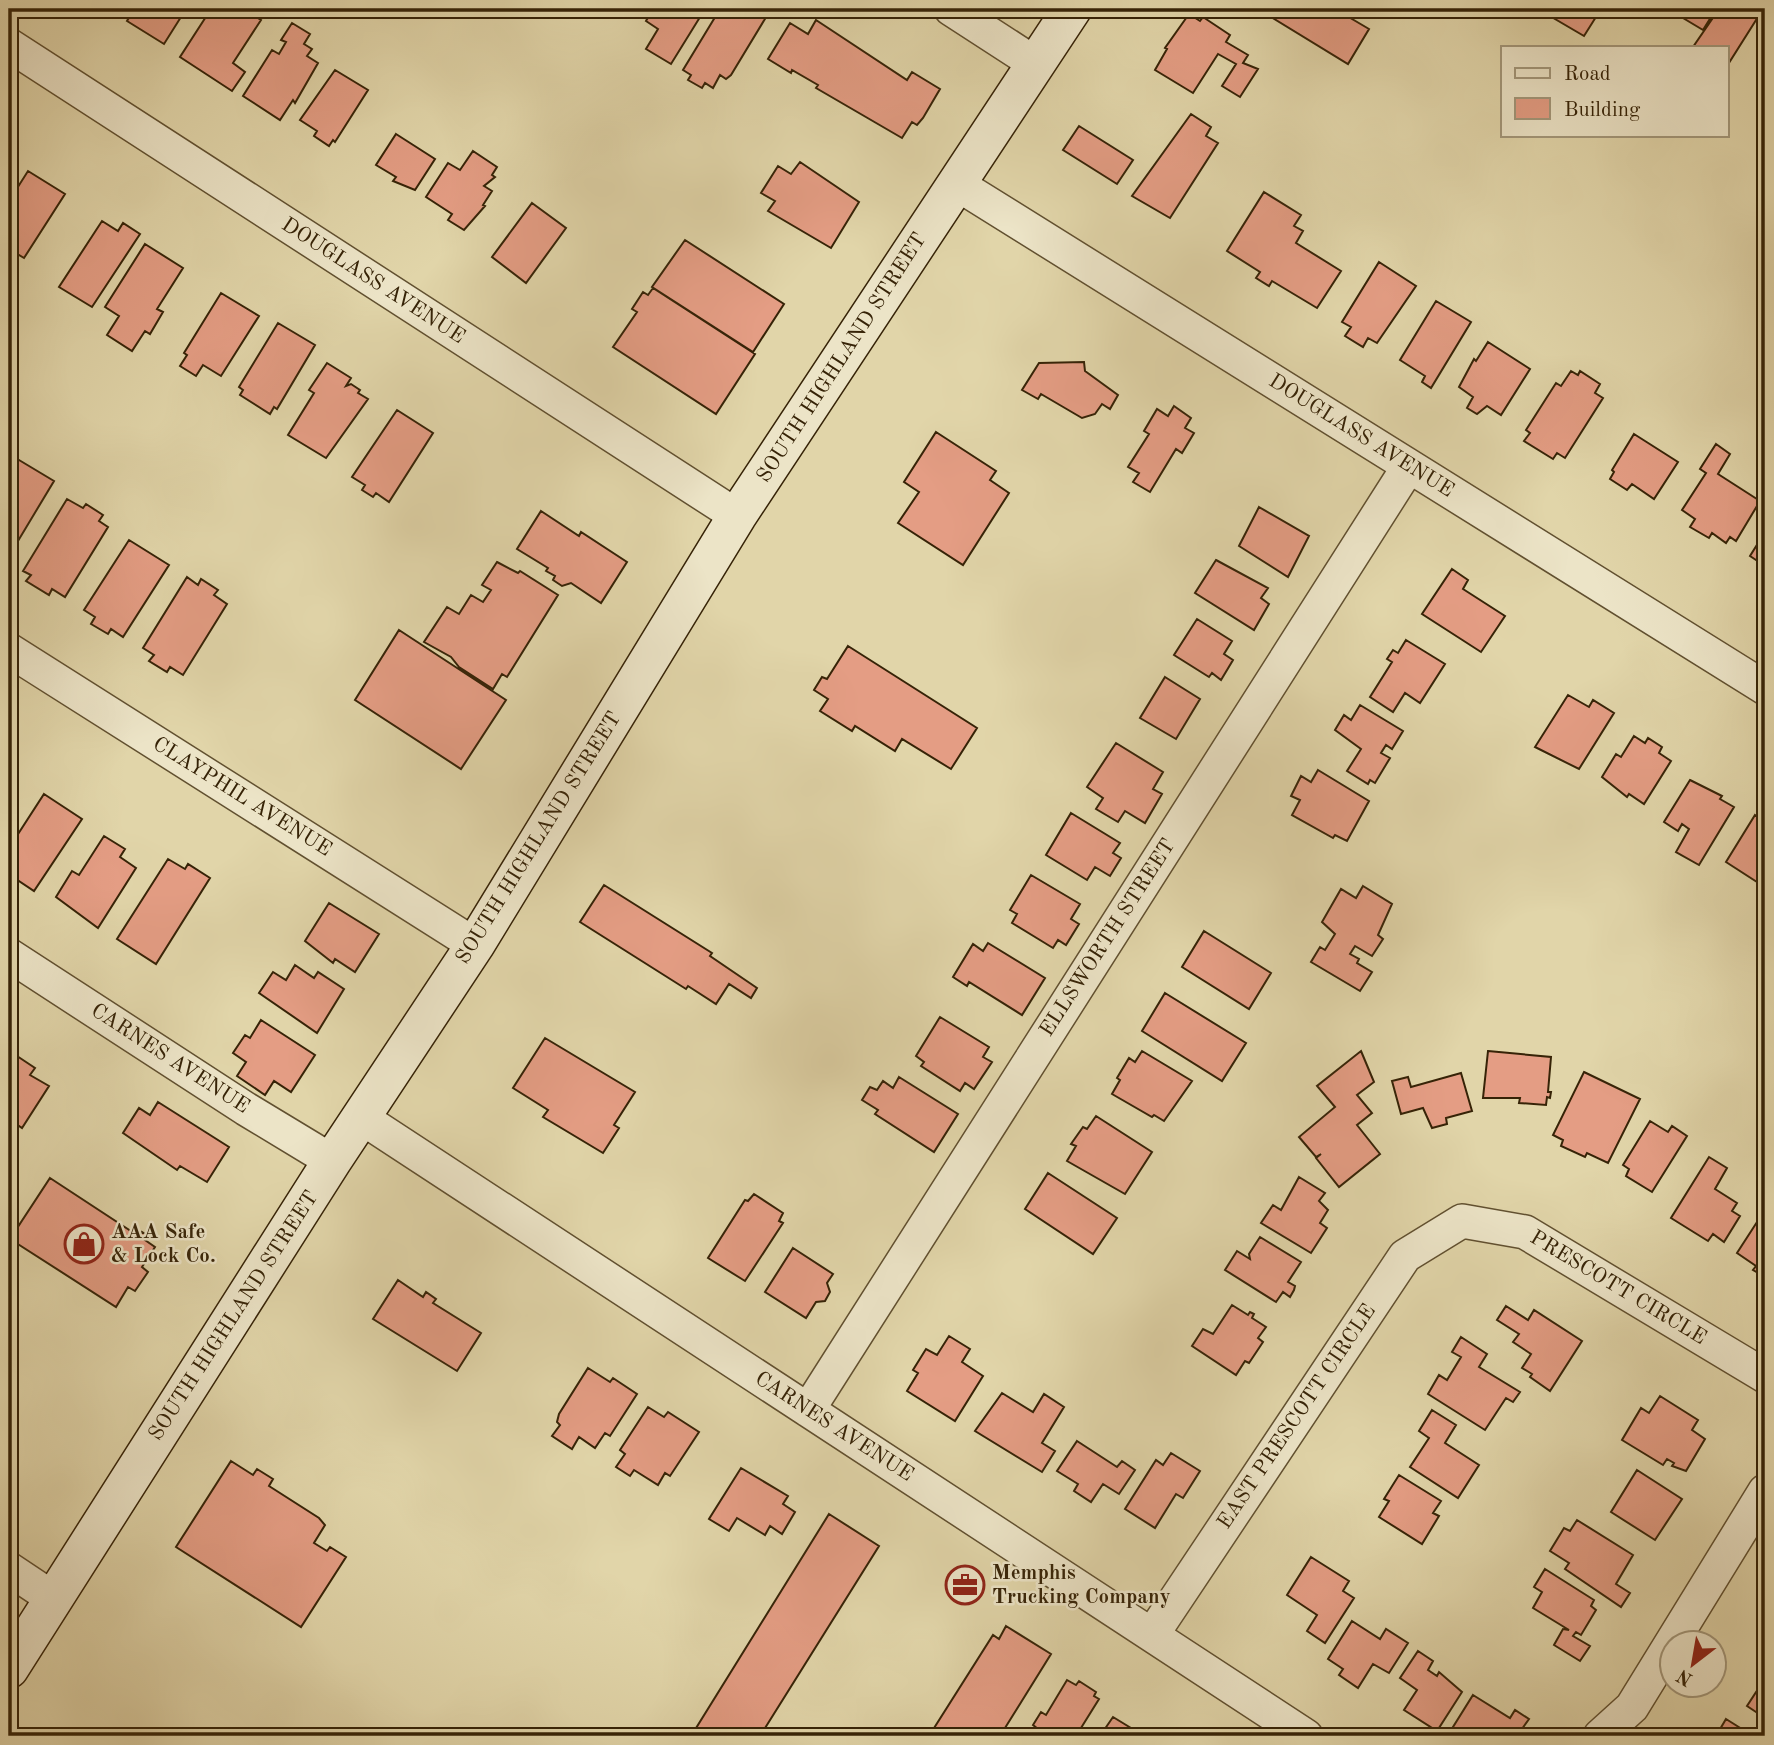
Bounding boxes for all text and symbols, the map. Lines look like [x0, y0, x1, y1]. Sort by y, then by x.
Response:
legend [1501, 46, 1728, 136]
text: Road [1564, 64, 1611, 85]
text: Building [1564, 100, 1641, 121]
street label: DOUGLASS AVENUE [278, 214, 468, 348]
street label: SOUTH HIGHLAND STREET [753, 229, 931, 487]
street label: DOUGLASS AVENUE [1265, 370, 1457, 502]
street label: SOUTH HIGHLAND STREET [452, 708, 626, 968]
street label: CLAYPHIL AVENUE [149, 733, 335, 861]
street label: ELLSWORTH STREET [1036, 835, 1180, 1041]
street label: CARNES AVENUE [87, 1000, 253, 1118]
street label: SOUTH HIGHLAND STREET [145, 1187, 323, 1445]
place label: AAA Safe & Lock Co. [111, 1222, 216, 1267]
shop icon: AAA Safe & Lock Co. [63, 1223, 105, 1265]
street label: PRESCOTT CIRCLE [1526, 1227, 1710, 1349]
street label: EAST PRESCOTT CIRCLE [1214, 1301, 1380, 1533]
street label: CARNES AVENUE [751, 1368, 917, 1486]
place label: Memphis Trucking Company [992, 1563, 1171, 1608]
office icon: Memphis Trucking Company [944, 1564, 986, 1606]
north arrow [1658, 1630, 1728, 1700]
text: N [1674, 1664, 1697, 1688]

